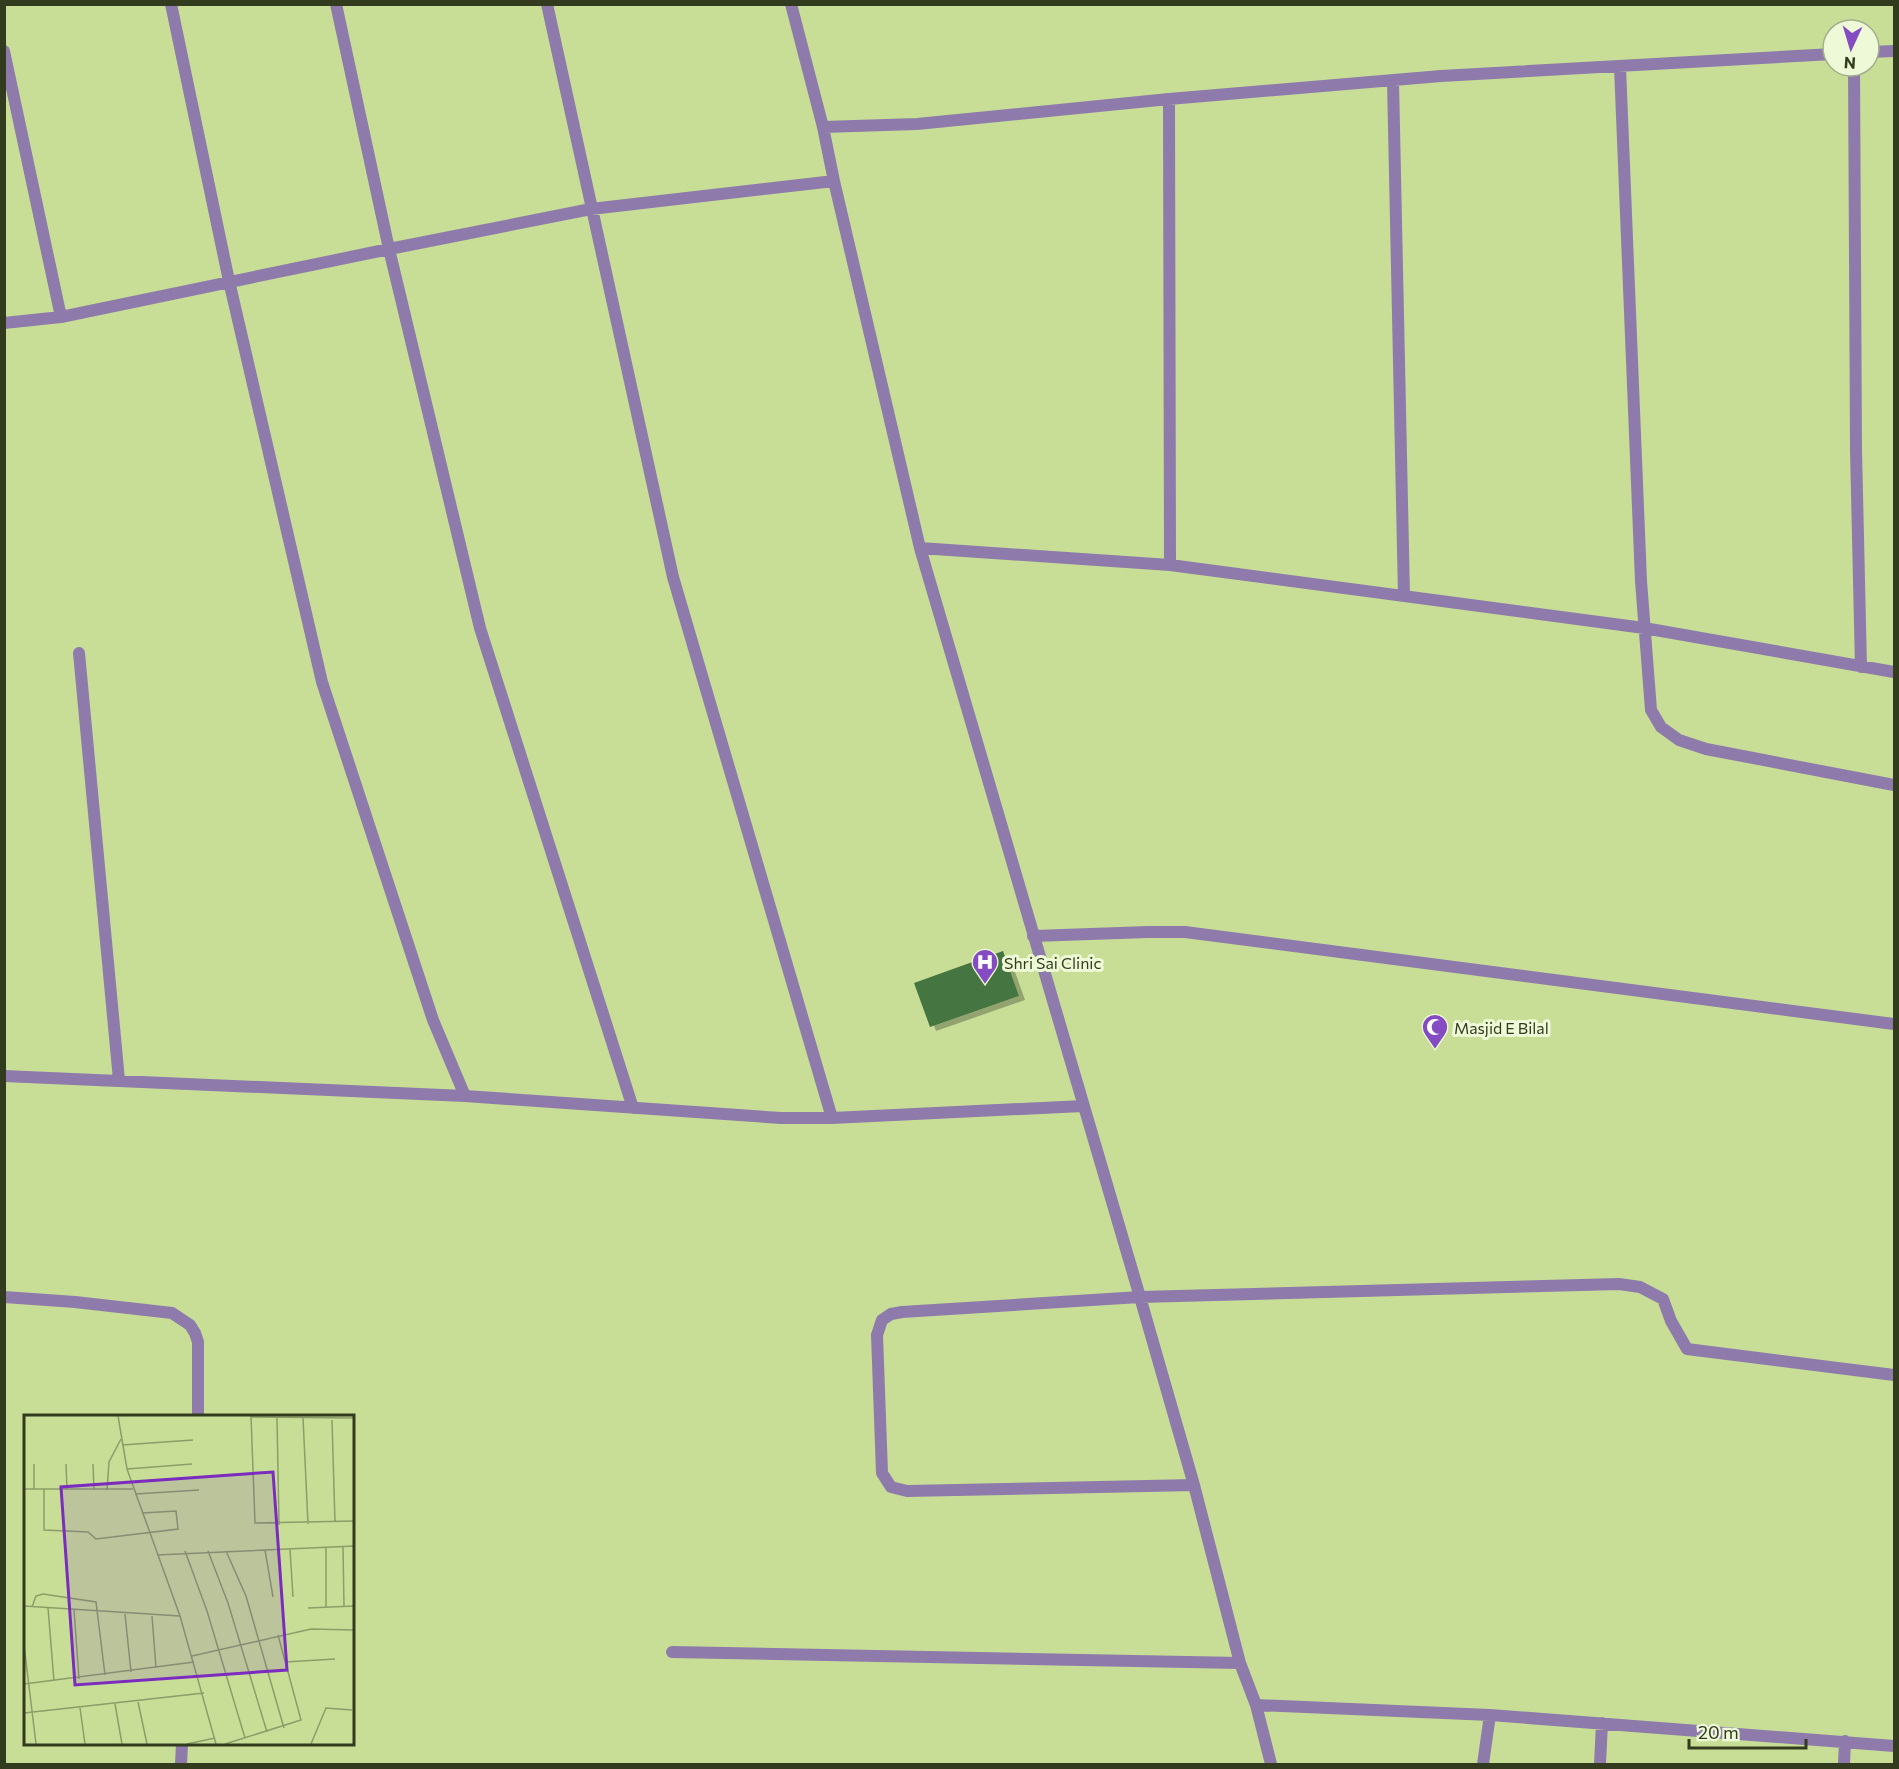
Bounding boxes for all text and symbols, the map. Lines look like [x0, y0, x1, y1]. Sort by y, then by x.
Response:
north arrow [1821, 18, 1881, 78]
text: N [1843, 54, 1857, 73]
hospital icon: Shri Sai Clinic [970, 947, 1000, 985]
place label: Shri Sai Clinic [1004, 953, 1101, 972]
mosque icon: Masjid E Bilal [1420, 1012, 1450, 1050]
place label: Masjid E Bilal [1454, 1018, 1549, 1037]
inset map [24, 1415, 354, 1745]
scale bar [1689, 1712, 1806, 1750]
text: 20 m [1698, 1721, 1739, 1743]

